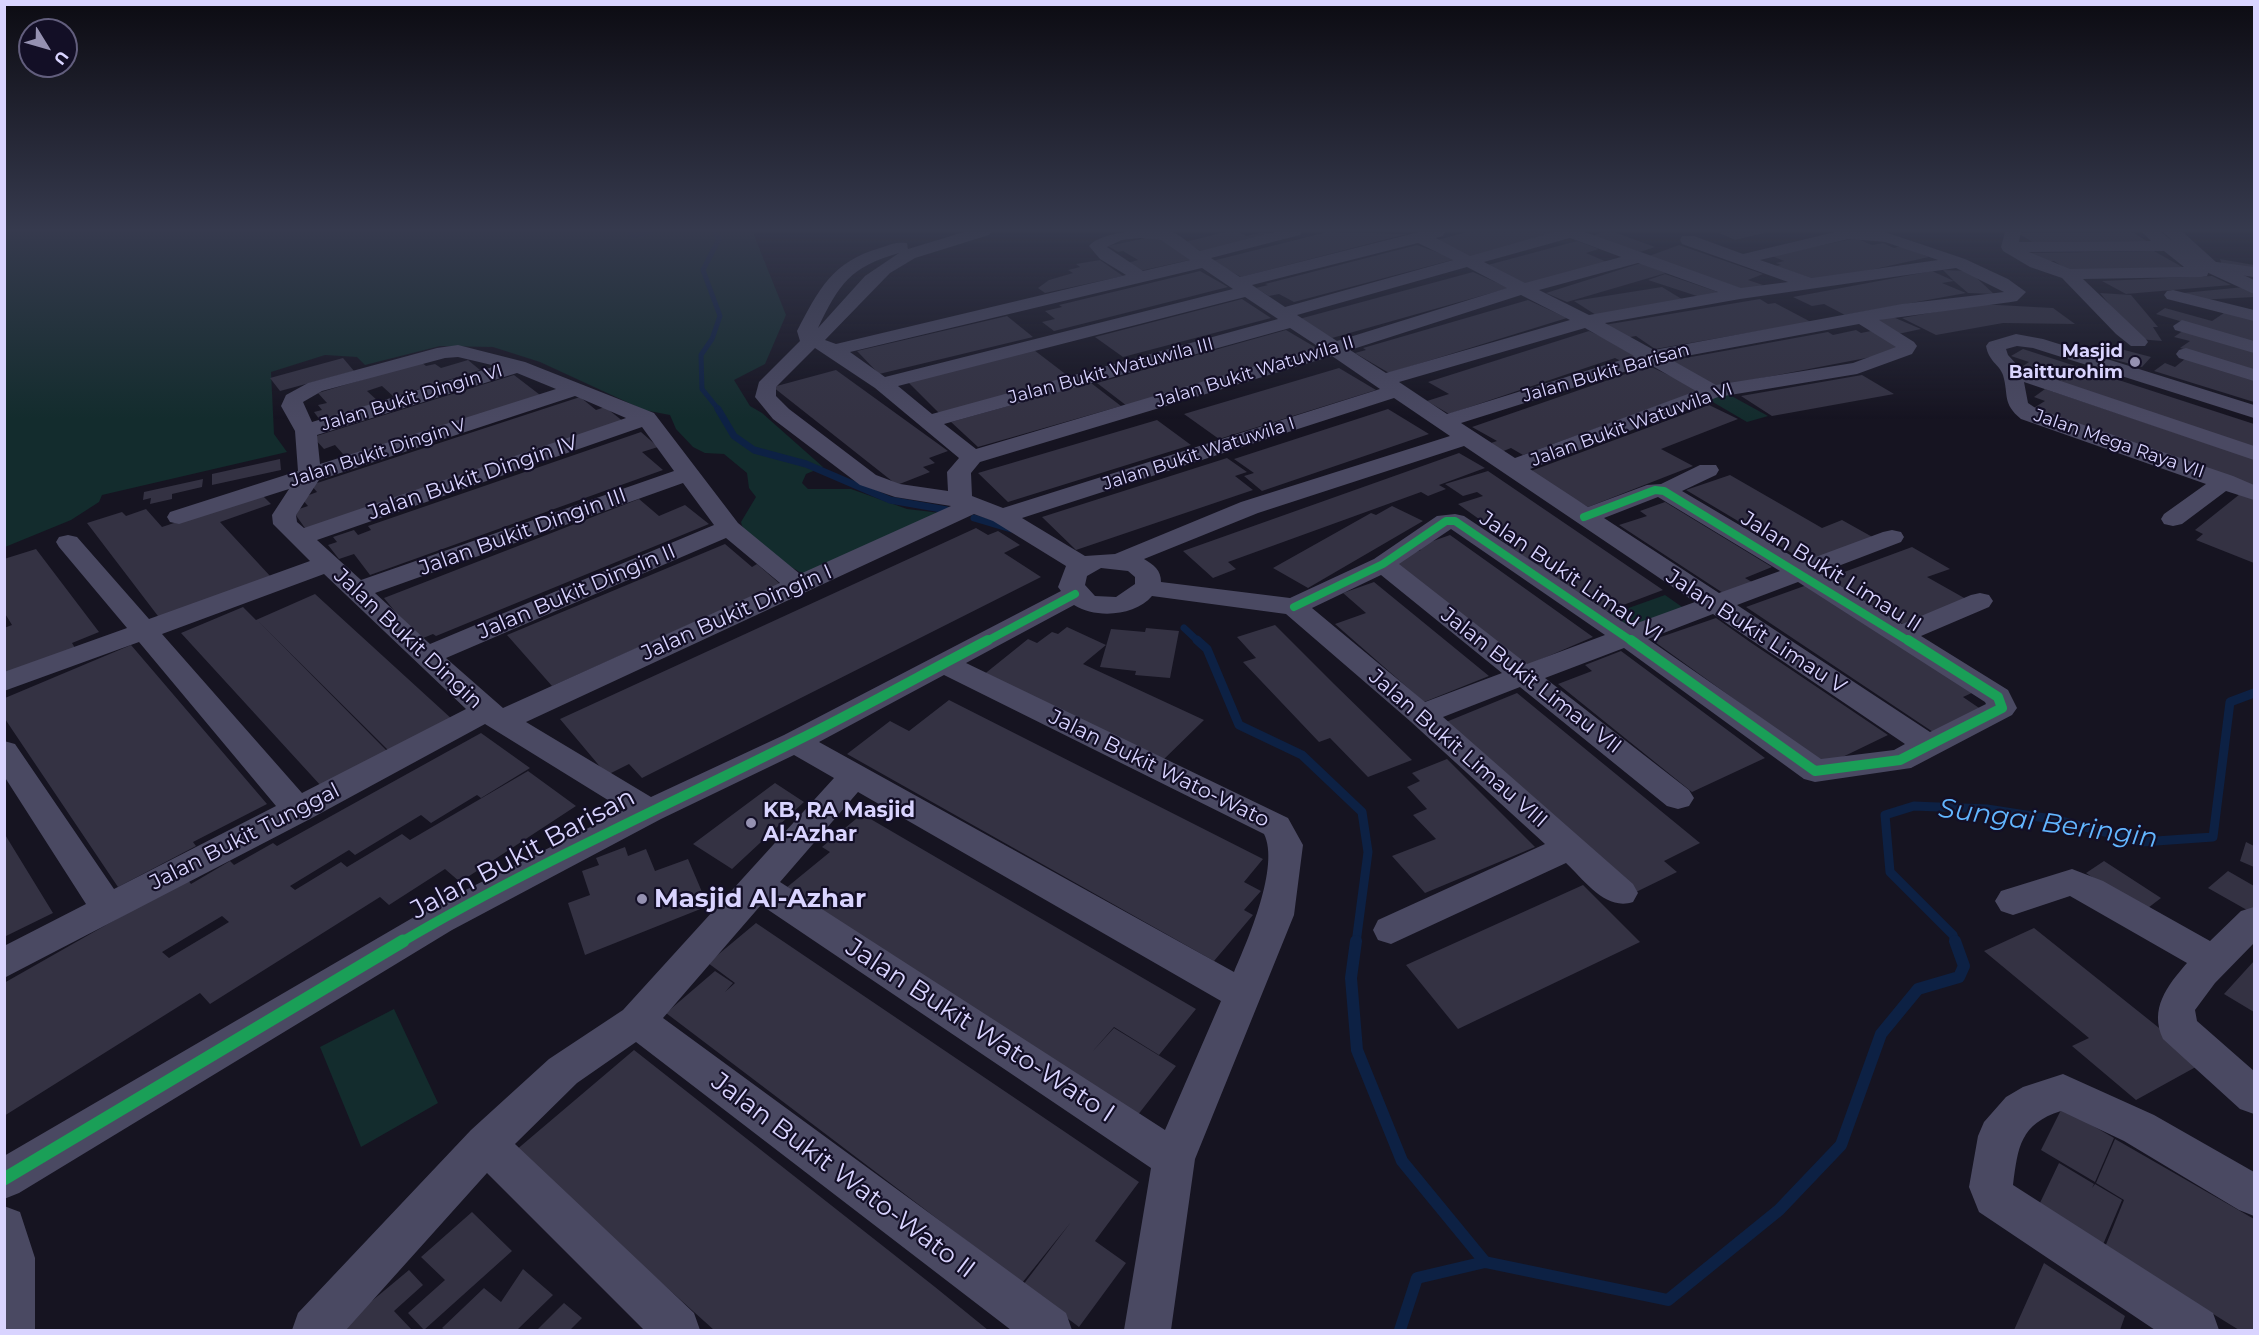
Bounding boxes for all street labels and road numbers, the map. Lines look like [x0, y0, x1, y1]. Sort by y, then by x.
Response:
street label: Jalan Bukit Watuwila II [1153, 332, 1357, 412]
street label: Jalan Bukit Watuwila III [1006, 333, 1216, 409]
street label: Jalan Bukit Barisan [1520, 339, 1692, 407]
street label: Jalan Bukit Dingin VI [319, 360, 505, 436]
street label: Jalan Bukit Watuwila VI [1528, 378, 1736, 472]
street label: Jalan Mega Raya VII [2031, 405, 2207, 483]
street label: Jalan Bukit Watuwila I [1100, 413, 1298, 495]
street label: Jalan Bukit Dingin V [287, 414, 469, 492]
street label: Jalan Bukit Dingin IV [365, 430, 581, 526]
street label: Jalan Bukit Dingin III [416, 483, 630, 581]
street label: Jalan Bukit Limau VI [1475, 506, 1667, 648]
street label: Jalan Bukit Limau II [1736, 506, 1926, 638]
street label: Jalan Bukit Dingin II [474, 539, 680, 645]
street label: Jalan Bukit Dingin I [638, 560, 836, 666]
street label: Jalan Bukit Dingin [328, 564, 488, 714]
street label: Jalan Bukit Limau V [1661, 564, 1851, 700]
street label: Jalan Bukit Limau VII [1436, 603, 1626, 759]
street label: Jalan Bukit Limau VIII [1364, 665, 1552, 833]
street label: Jalan Bukit Wato-Wato [1045, 705, 1273, 833]
street label: Jalan Bukit Tunggal [146, 778, 344, 896]
street label: Jalan Bukit Barisan [405, 782, 641, 926]
street label: Jalan Bukit Wato-Wato I [840, 932, 1120, 1130]
street label: Jalan Bukit Wato-Wato II [705, 1067, 981, 1285]

